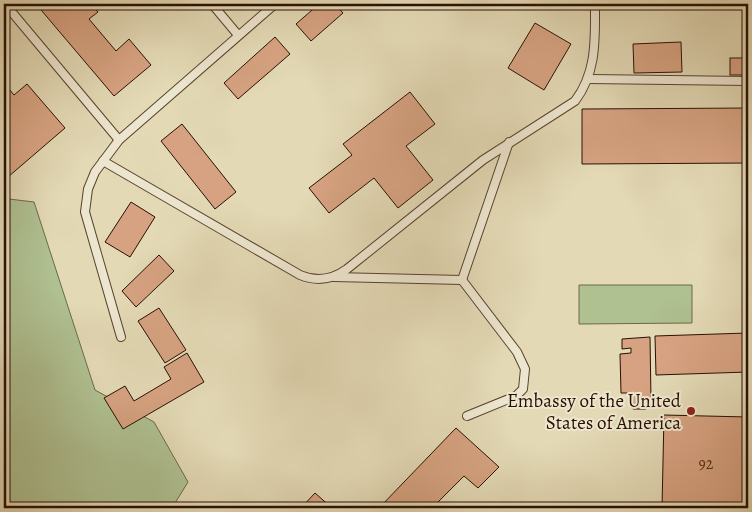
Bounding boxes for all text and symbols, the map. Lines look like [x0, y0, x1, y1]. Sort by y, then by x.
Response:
place label: Embassy of the United States of America [507, 388, 682, 436]
marker: Embassy of the United States of America [685, 405, 697, 417]
house number: 92 [699, 453, 714, 475]

